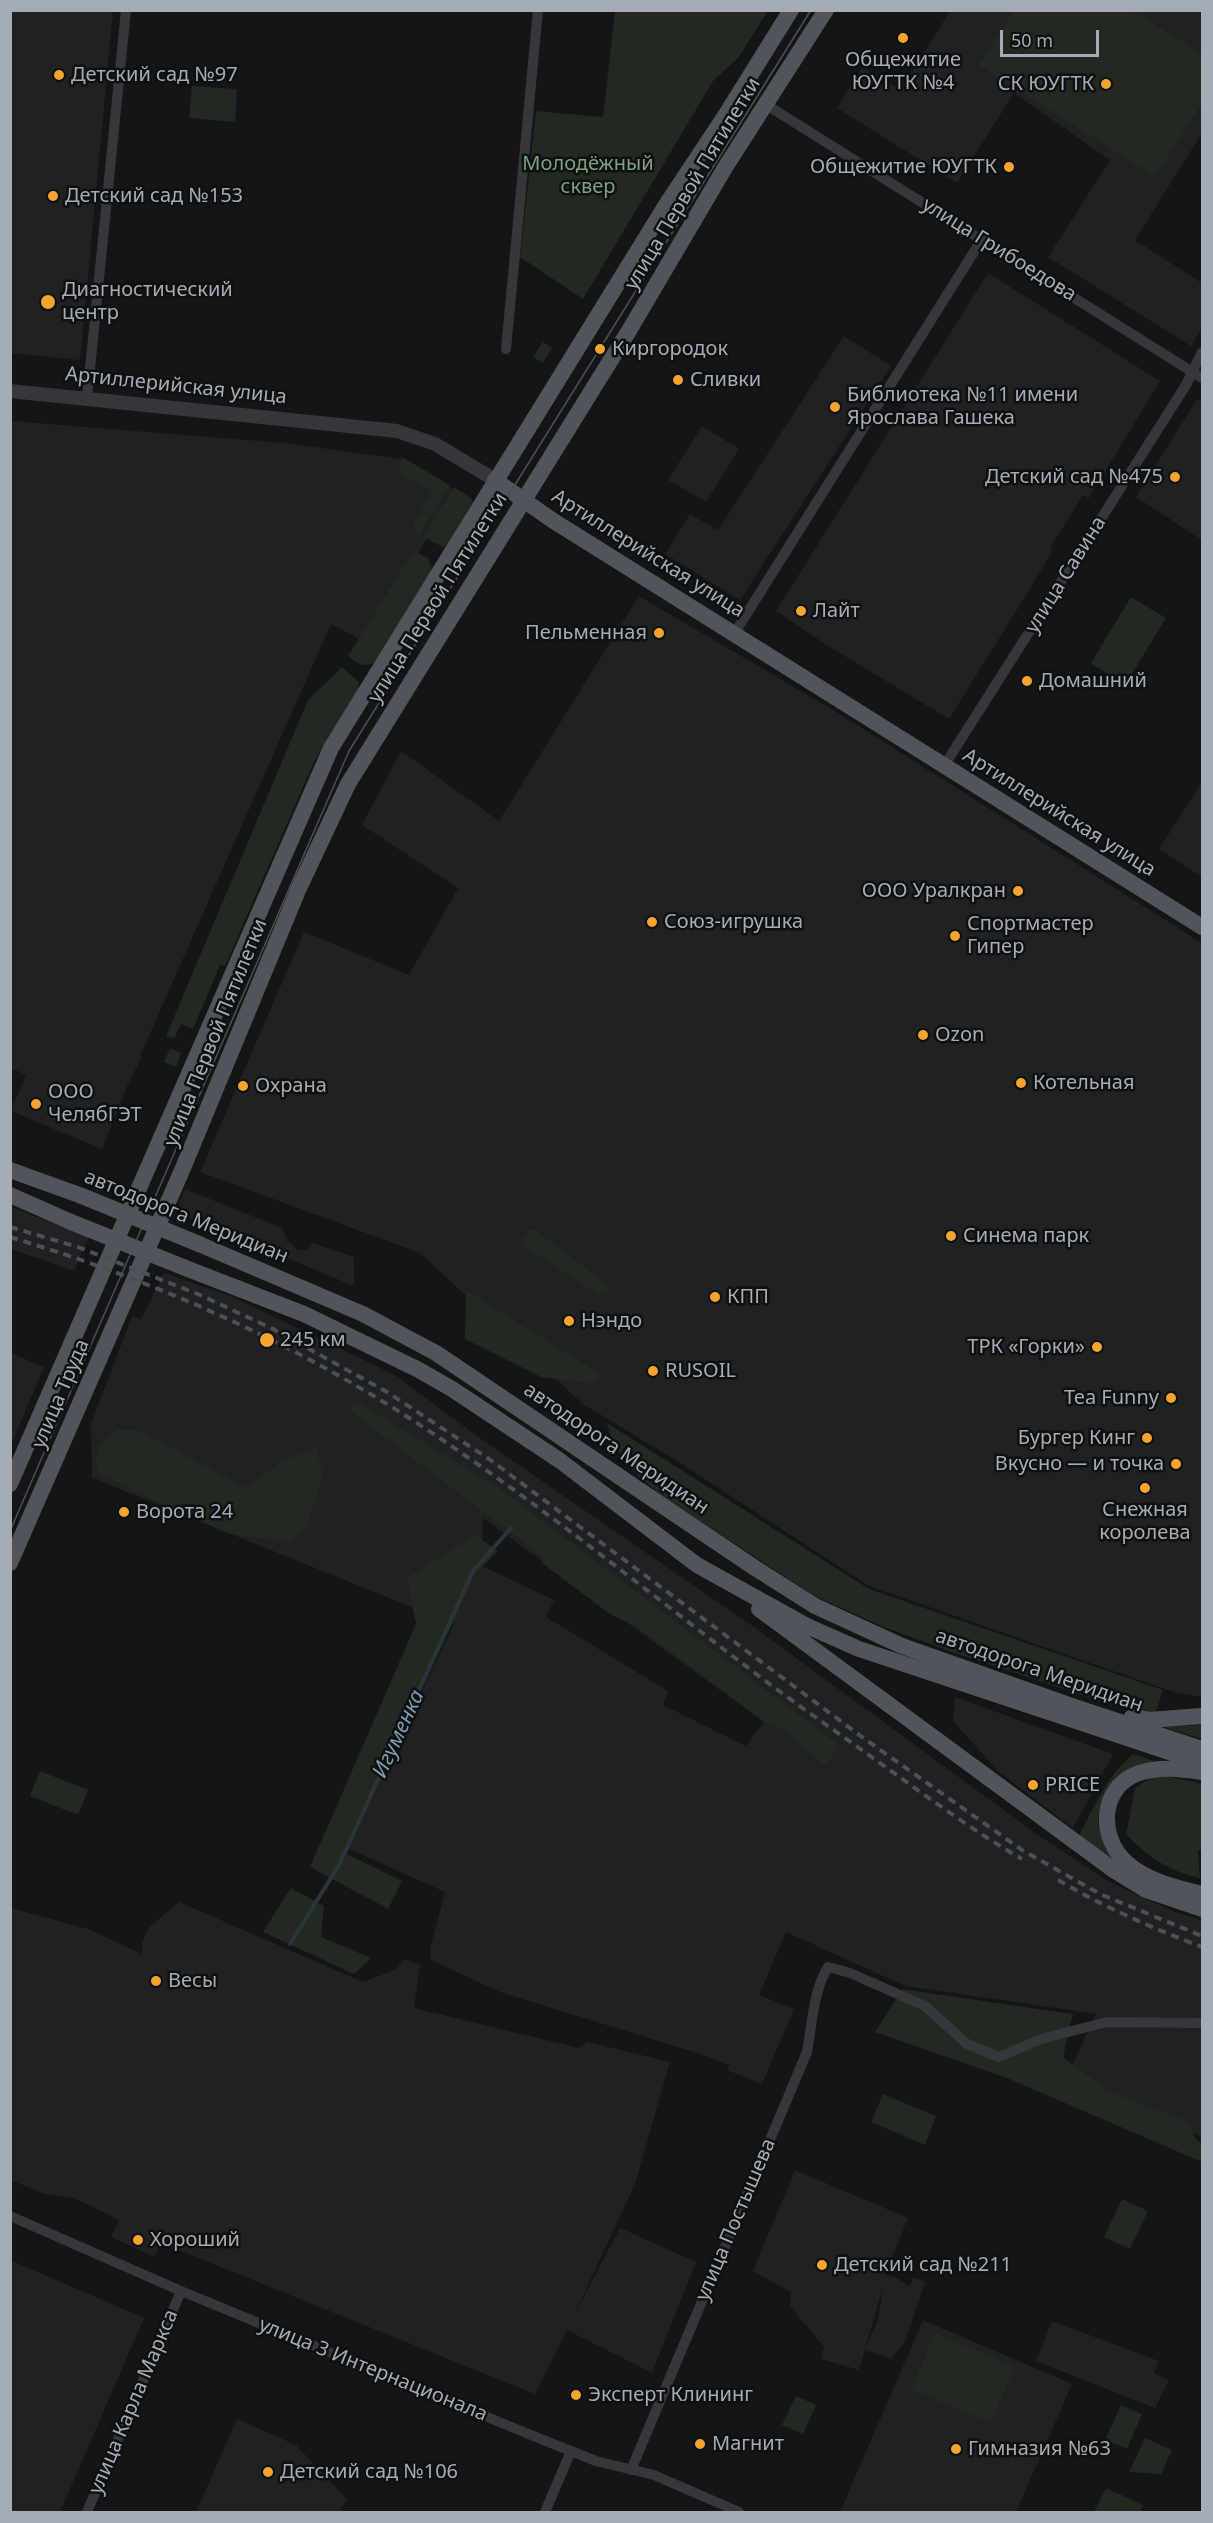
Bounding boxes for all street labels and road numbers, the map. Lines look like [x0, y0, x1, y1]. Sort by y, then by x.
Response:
street label: улица Первой Пятилетки [620, 74, 766, 294]
street label: улица Грибоедова [918, 193, 1080, 307]
street label: Артиллерийская улица [64, 362, 288, 410]
street label: Артиллерийская улица [547, 485, 749, 623]
street label: улица Первой Пятилетки [363, 488, 513, 708]
street label: улица Савина [1021, 512, 1111, 638]
street label: Артиллерийская улица [958, 744, 1160, 882]
street label: улица Первой Пятилетки [159, 916, 273, 1150]
street label: автодорога Меридиан [81, 1165, 291, 1269]
street label: улица Труда [27, 1336, 95, 1452]
street label: автодорога Меридиан [519, 1378, 713, 1520]
street label: автодорога Меридиан [932, 1624, 1146, 1718]
street label: улица Постышева [691, 2135, 781, 2305]
street label: улица Карла Маркса [84, 2306, 184, 2498]
street label: улица 3 Интернационала [255, 2313, 491, 2427]

